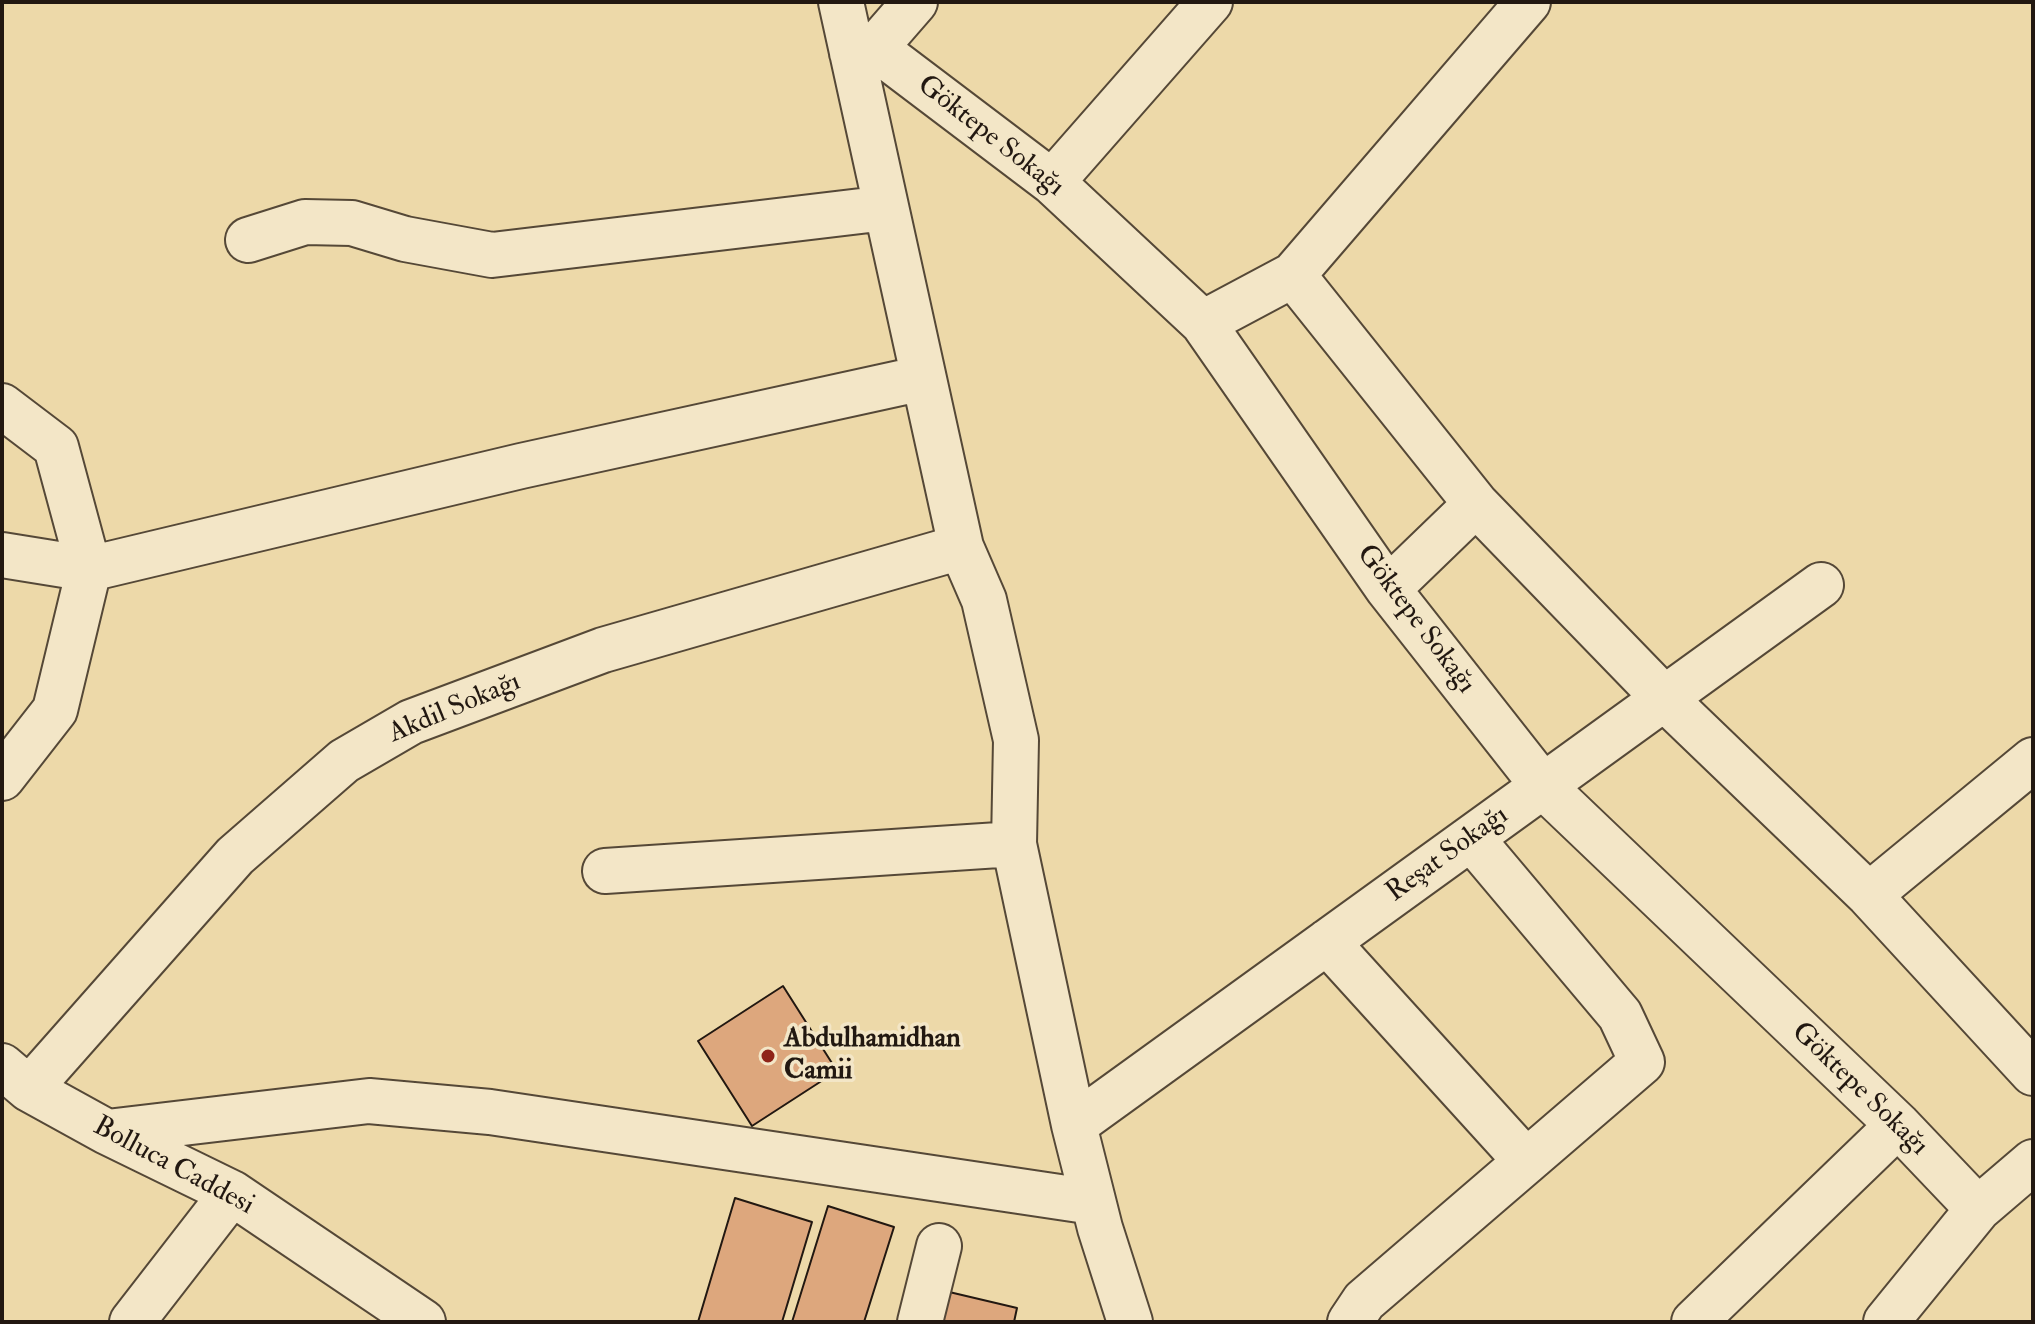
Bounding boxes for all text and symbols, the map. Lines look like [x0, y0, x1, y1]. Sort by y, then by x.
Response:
street label: Göktepe Sokağı [910, 69, 1070, 205]
street label: Göktepe Sokağı [1348, 539, 1482, 701]
street label: Akdil Sokağı [384, 666, 526, 752]
street label: Reşat Sokağı [1380, 800, 1516, 910]
street label: Göktepe Sokağı [1784, 1016, 1934, 1164]
place label: Abdulhamidhan Camii [784, 1023, 961, 1089]
marker: Abdulhamidhan Camii [759, 1047, 777, 1065]
street label: Bolluca Caddesi [87, 1111, 259, 1223]

